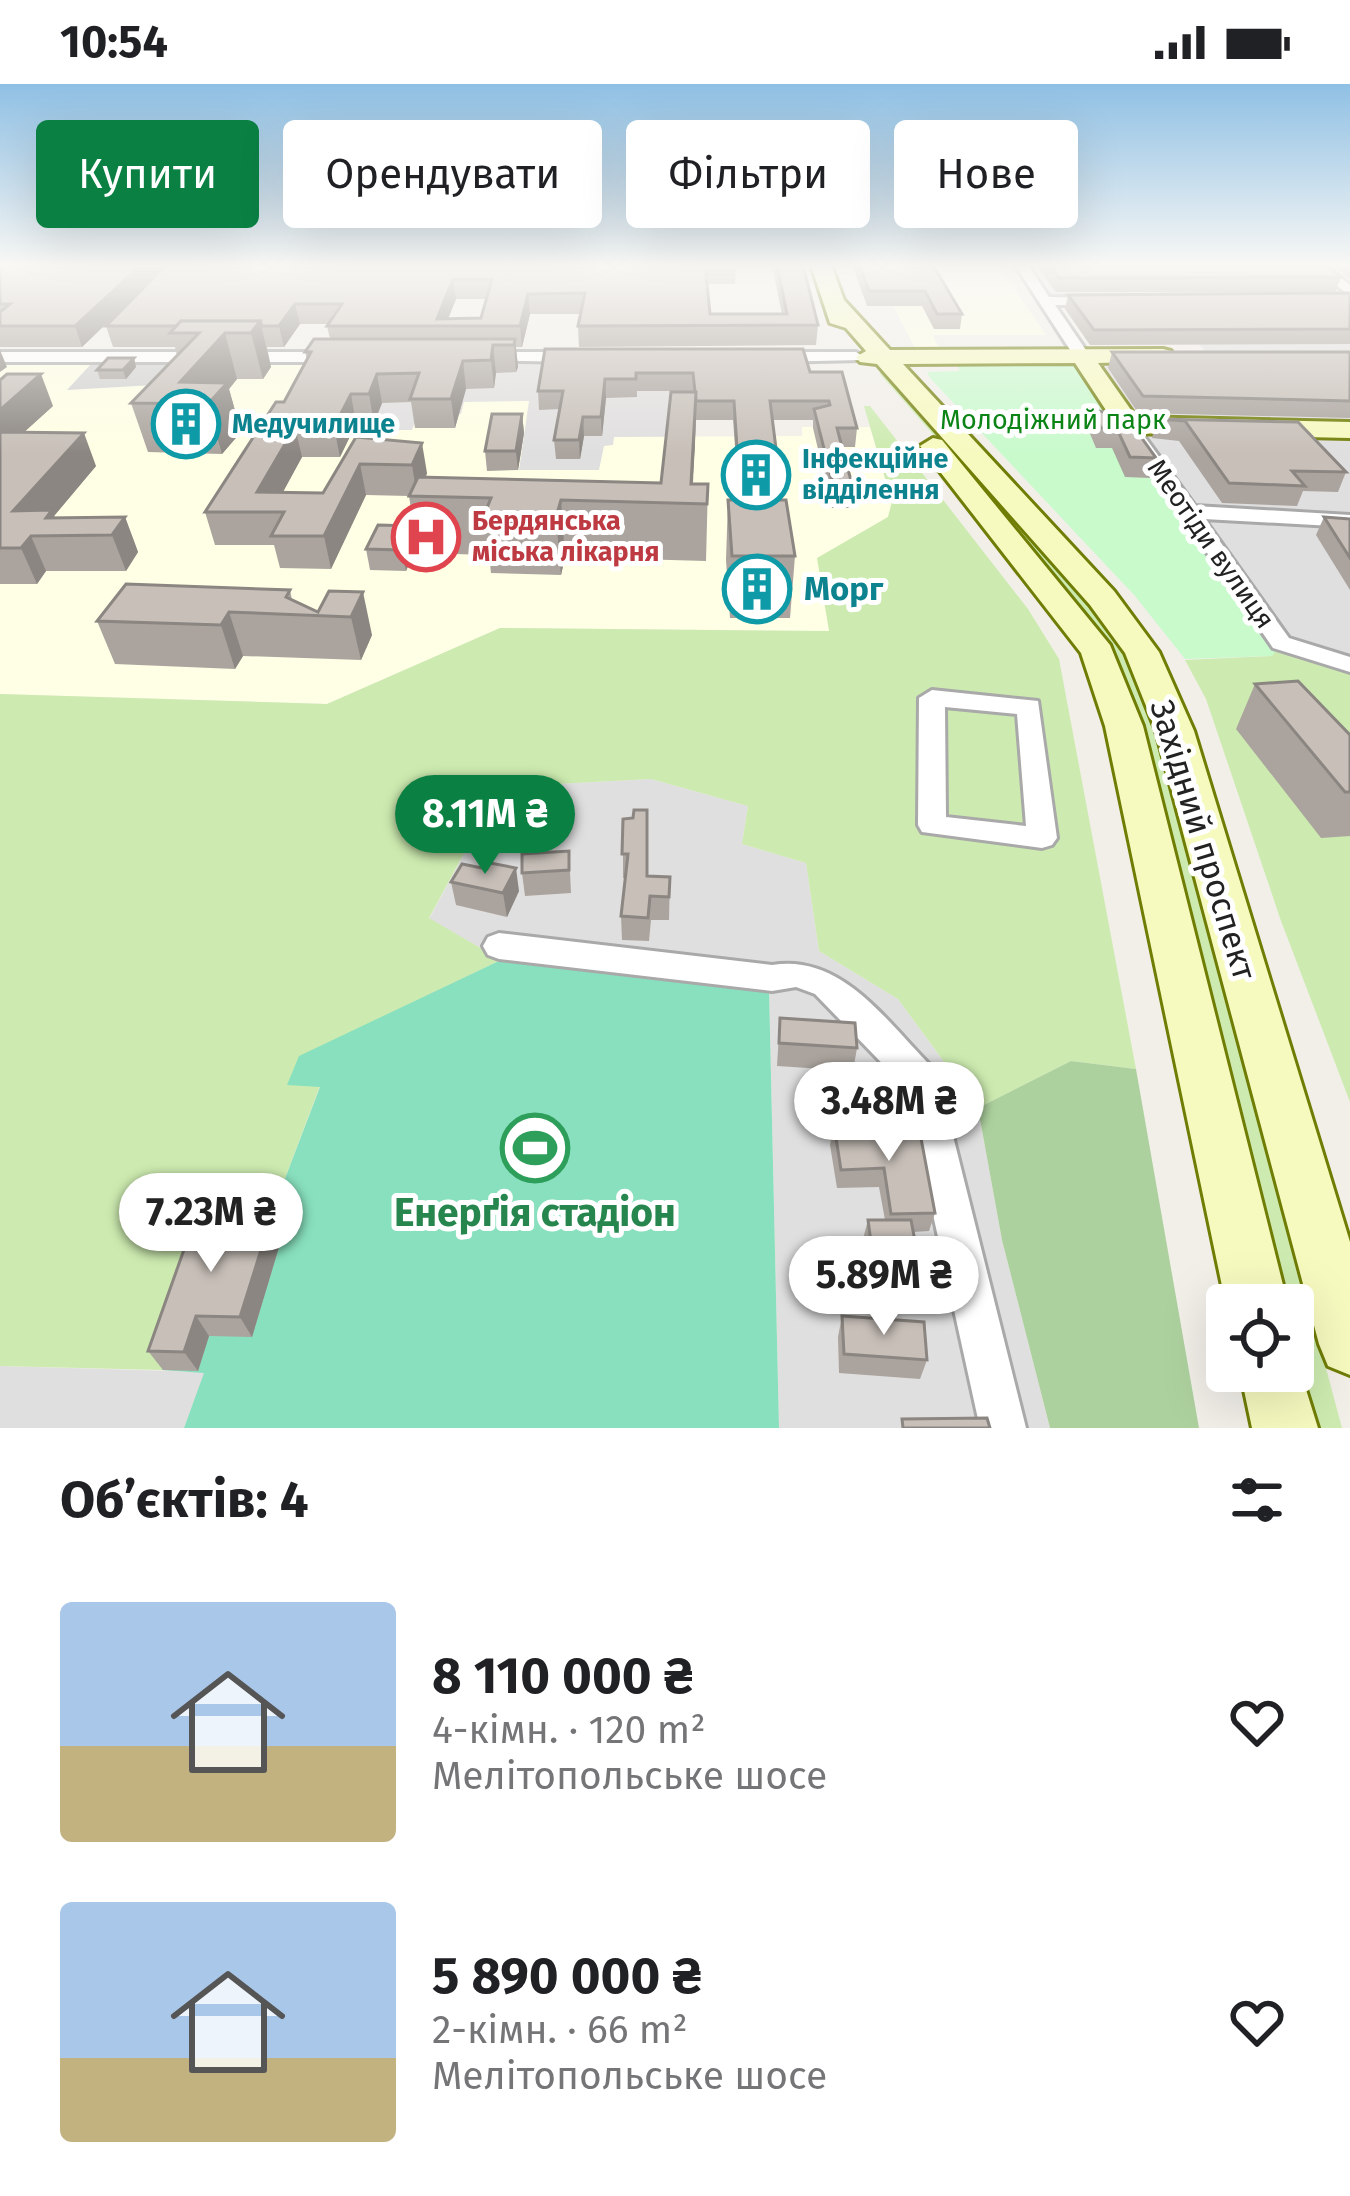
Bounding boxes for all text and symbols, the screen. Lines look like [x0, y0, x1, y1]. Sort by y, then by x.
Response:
text: 10:54 [60, 15, 168, 69]
chip: Купити [36, 120, 259, 228]
chip: Орендувати [283, 120, 602, 228]
chip: Фільтри [626, 120, 870, 228]
chip: Нове [894, 120, 1078, 228]
building icon: Медучилище [151, 389, 221, 459]
park label: Молодіжний парк [940, 404, 1166, 436]
place label: Медучилище [232, 408, 395, 440]
building icon: Інфекційне відділення [721, 440, 791, 510]
place label: Інфекційне відділення [802, 443, 948, 506]
street label: Меотіди вулиця [1141, 453, 1281, 635]
hospital icon: Бердянська міська лікарня [391, 502, 461, 572]
place label: Бердянська міська лікарня [472, 505, 660, 568]
building icon: Морг [722, 554, 792, 624]
place label: Морг [804, 569, 884, 609]
street label: Західний проспект [1141, 695, 1265, 985]
pin: 8.11M ₴ [374, 775, 596, 877]
text: 8.11M ₴ [422, 791, 548, 837]
pin: 3.48M ₴ [778, 1062, 1000, 1164]
text: 3.48M ₴ [821, 1078, 957, 1124]
sports icon: Енерґія стадіон [500, 1113, 570, 1183]
pin: 7.23M ₴ [100, 1173, 322, 1275]
text: 7.23M ₴ [146, 1189, 276, 1235]
place label: Енерґія стадіон [394, 1190, 676, 1236]
pin: 5.89M ₴ [773, 1236, 995, 1338]
text: 5.89M ₴ [816, 1252, 952, 1298]
map controls [1206, 1284, 1314, 1392]
button: locate [1206, 1284, 1314, 1392]
icon: filters [1224, 1467, 1290, 1533]
text: Об’єктів: 4 [60, 1469, 309, 1531]
text: 8 110 000 ₴ [432, 1645, 693, 1707]
icon: home [156, 1650, 300, 1794]
icon: heart [1224, 1689, 1290, 1755]
text: 4-кімн. · 120 m² [432, 1707, 706, 1753]
text: Мелітопольське шосе [432, 1753, 827, 1799]
text: 5 890 000 ₴ [432, 1945, 702, 2007]
icon: home [156, 1950, 300, 2094]
icon: heart [1224, 1989, 1290, 2055]
text: 2-кімн. · 66 m² [432, 2007, 688, 2053]
text: Мелітопольське шосе [432, 2053, 827, 2099]

